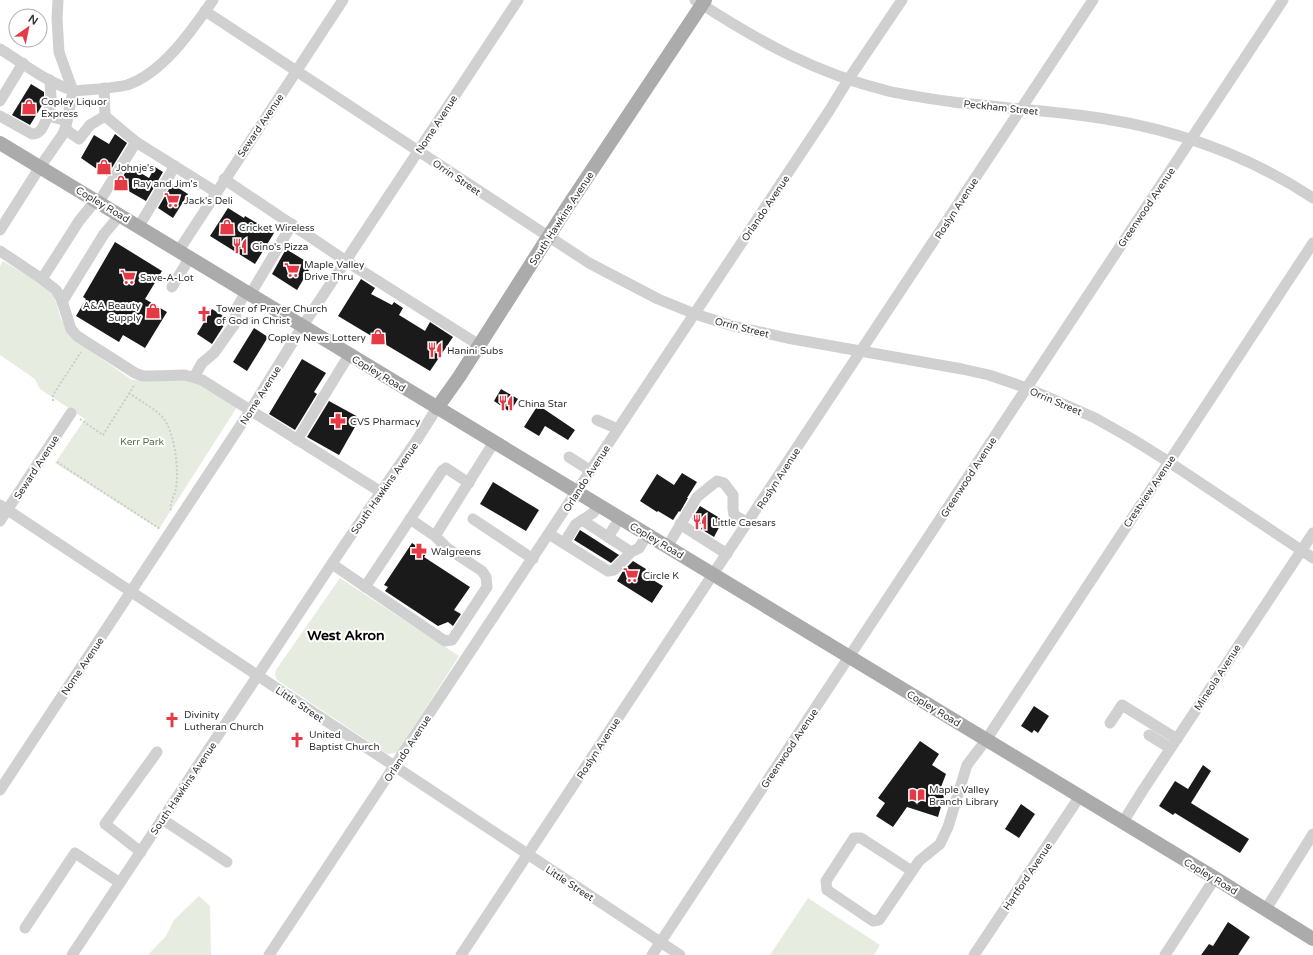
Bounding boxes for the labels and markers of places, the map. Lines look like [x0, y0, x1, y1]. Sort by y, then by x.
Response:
place label: Copley Liquor Express [41, 96, 107, 120]
shop icon: Copley Liquor Express [20, 98, 38, 116]
shop icon: Johnje's [95, 158, 113, 176]
place label: Johnje's [116, 162, 154, 174]
shop icon: Ray and Jim's [112, 174, 130, 192]
place label: Ray and Jim's [133, 178, 198, 190]
supermarket icon: Jack's Deli [163, 191, 181, 209]
place label: Jack's Deli [184, 195, 233, 207]
shop icon: Cricket Wireless [218, 218, 236, 236]
place label: Cricket Wireless [239, 222, 315, 234]
restaurant icon: Gino's Pizza [231, 237, 249, 255]
place label: Gino's Pizza [252, 241, 308, 253]
place label: Maple Valley Drive Thru [304, 259, 365, 283]
supermarket icon: Maple Valley Drive Thru [283, 261, 301, 279]
supermarket icon: Save-A-Lot [119, 268, 137, 286]
place label: Save-A-Lot [140, 272, 194, 284]
place label: A&A Beauty Supply [83, 300, 142, 324]
shop icon: A&A Beauty Supply [144, 302, 162, 320]
place label: Tower of Prayer Church of God in Christ [216, 303, 327, 327]
church icon: Tower of Prayer Church of God in Christ [195, 305, 213, 323]
shop icon: Copley News Lottery [369, 328, 387, 346]
place label: Copley News Lottery [268, 332, 367, 344]
restaurant icon: Hanini Subs [426, 341, 444, 359]
place label: Hanini Subs [447, 345, 503, 357]
restaurant icon: China Star [497, 394, 515, 412]
place label: China Star [518, 398, 567, 410]
pharmacy icon: CVS Pharmacy [329, 412, 347, 430]
place label: CVS Pharmacy [350, 416, 421, 428]
restaurant icon: Little Caesars [691, 513, 709, 531]
place label: Little Caesars [712, 517, 776, 529]
pharmacy icon: Walgreens [410, 542, 428, 560]
place label: Walgreens [431, 546, 481, 558]
supermarket icon: Circle K [622, 566, 640, 584]
place label: Circle K [643, 570, 679, 582]
place label: Divinity Lutheran Church [184, 709, 264, 733]
church icon: Divinity Lutheran Church [163, 711, 181, 729]
place label: United Baptist Church [309, 729, 380, 753]
church icon: United Baptist Church [288, 731, 306, 749]
place label: Maple Valley Branch Library [929, 784, 999, 808]
library icon: Maple Valley Branch Library [908, 786, 926, 804]

